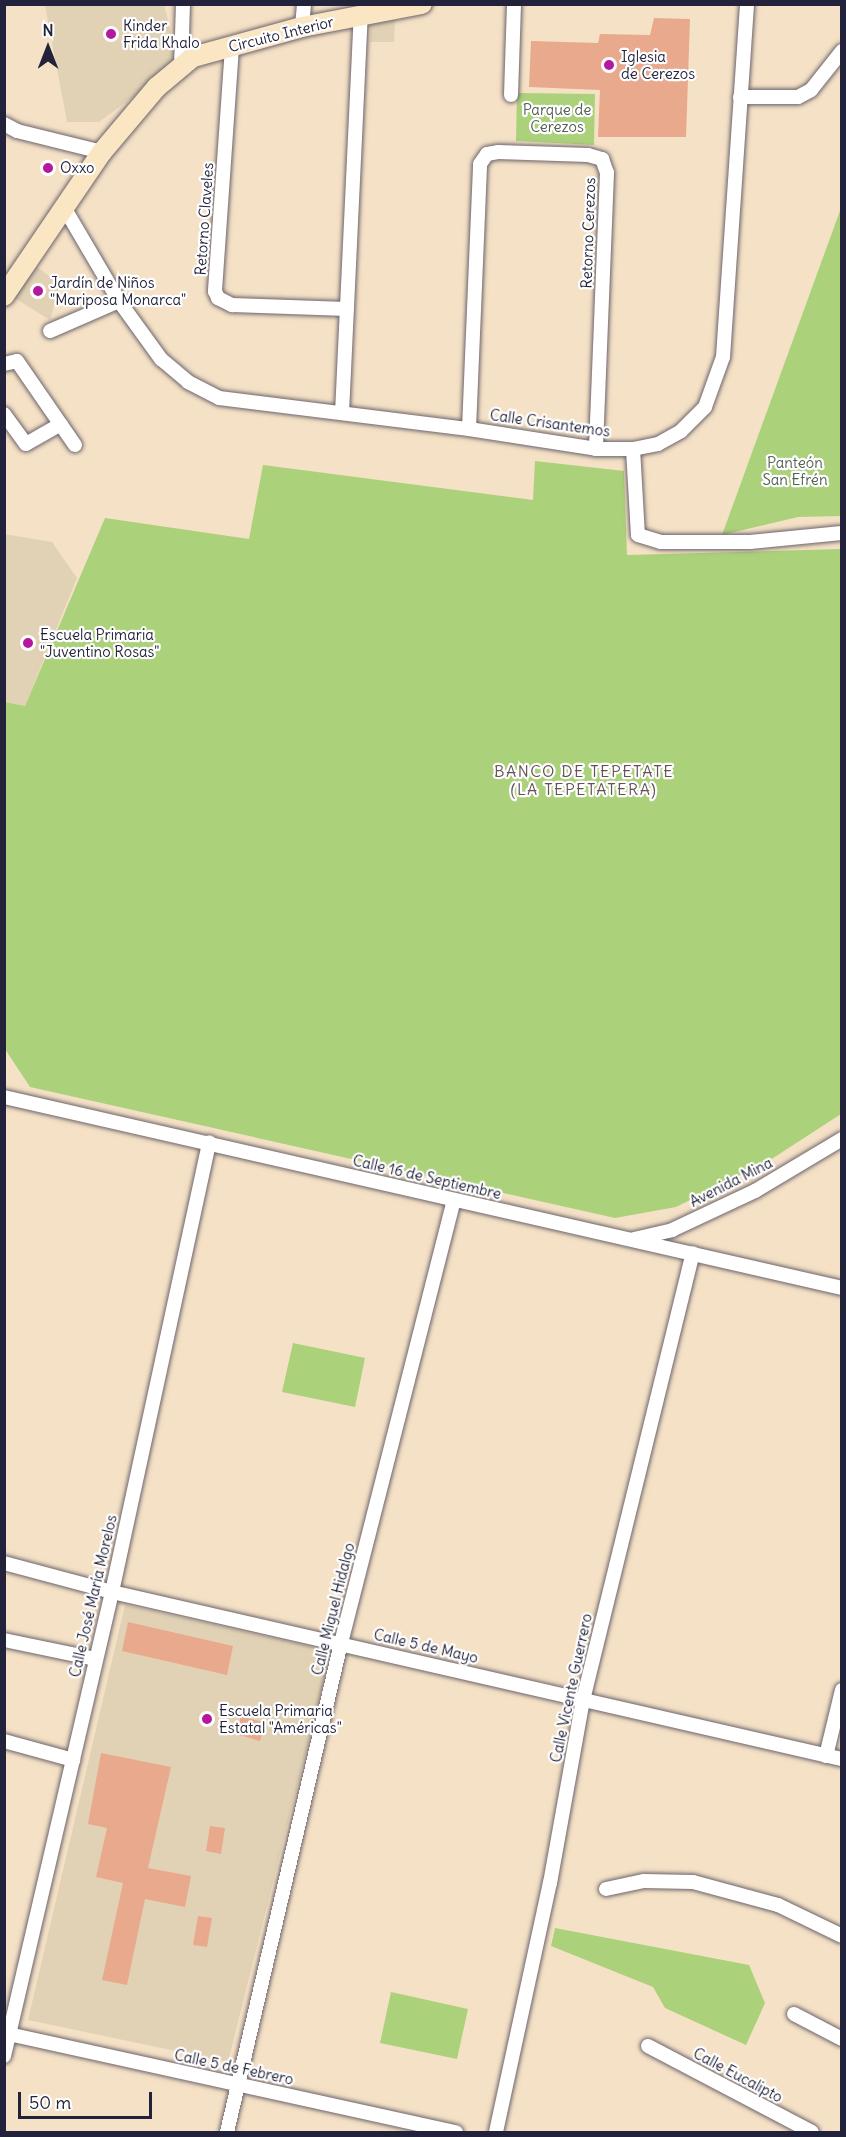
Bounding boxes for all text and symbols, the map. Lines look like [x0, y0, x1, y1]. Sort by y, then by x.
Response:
street label: Circuito Interior [226, 12, 336, 56]
place label: Kinder Frida Khalo [123, 16, 200, 51]
north arrow [18, 18, 78, 78]
text: N [42, 20, 54, 40]
marker: Kinder Frida Khalo [104, 27, 118, 41]
place label: Iglesia de Cerezos [621, 47, 695, 82]
marker: Iglesia de Cerezos [602, 58, 616, 72]
park label: Parque de Cerezos [523, 100, 591, 135]
place label: Oxxo [60, 159, 95, 177]
marker: Oxxo [41, 161, 55, 175]
street label: Retorno Claveles [191, 162, 217, 276]
street label: Retorno Cerezos [577, 177, 599, 289]
place label: Jardín de Niños "Mariposa Monarca" [50, 273, 186, 308]
marker: Jardín de Niños "Mariposa Monarca" [31, 284, 45, 298]
street label: Calle Crisantemos [489, 406, 611, 440]
park label: Panteón San Efrén [762, 453, 828, 488]
place label: Escuela Primaria "Juventino Rosas" [40, 625, 159, 660]
marker: Escuela Primaria "Juventino Rosas" [21, 636, 35, 650]
district label: BANCO DE TEPETATE (LA TEPETATERA) [494, 761, 674, 799]
street label: Calle 16 de Septiembre [351, 1151, 503, 1203]
street label: Avenida Mina [687, 1153, 775, 1211]
street label: Calle José María Morelos [66, 1513, 120, 1679]
street label: Calle Miguel Hidalgo [308, 1541, 358, 1677]
street label: Calle Vicente Guerrero [546, 1612, 596, 1764]
street label: Calle 5 de Mayo [372, 1625, 480, 1667]
place label: Escuela Primaria Estatal "Américas" [219, 1701, 342, 1736]
marker: Escuela Primaria Estatal "Américas" [200, 1712, 214, 1726]
street label: Calle Eucalipto [690, 2044, 786, 2106]
street label: Calle 5 de Febrero [173, 2046, 295, 2088]
scale bar [21, 2080, 154, 2118]
text: 50 m [29, 2091, 71, 2114]

